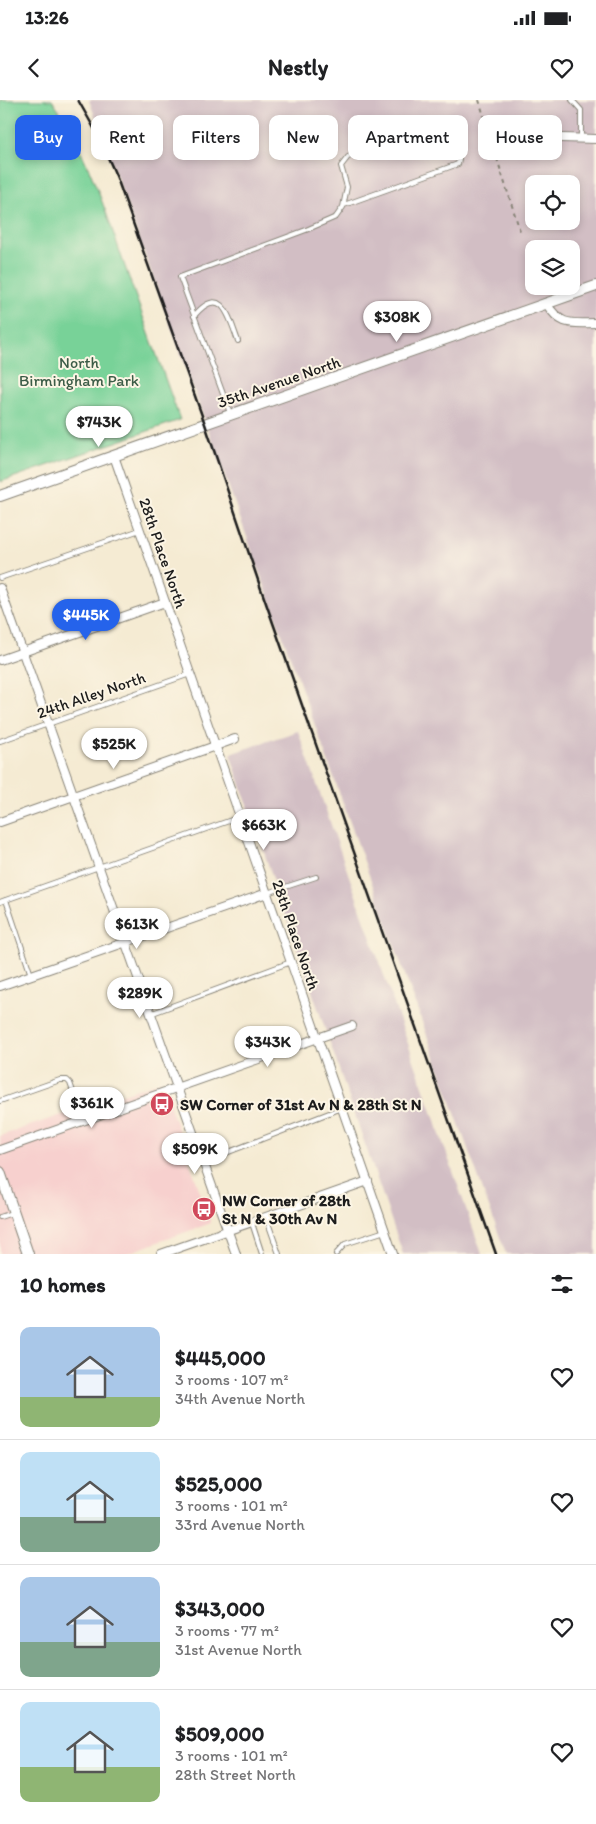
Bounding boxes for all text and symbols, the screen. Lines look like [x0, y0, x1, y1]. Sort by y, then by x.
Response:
text: 13:26 [25, 6, 69, 29]
icon: back [20, 54, 48, 82]
text: Nestly [268, 54, 328, 81]
icon: heart [548, 54, 576, 82]
chip: Buy [15, 115, 81, 160]
chip: Rent [91, 115, 163, 160]
chip: Filters [173, 115, 259, 160]
chip: New [269, 115, 338, 160]
chip: Apartment [348, 115, 468, 160]
chip: House [478, 115, 562, 160]
map controls [525, 175, 580, 295]
button: locate [525, 175, 580, 230]
button: layers [525, 240, 580, 295]
pin: $308K [362, 300, 432, 343]
text: $308K [374, 307, 420, 326]
street label: 35th Avenue North [215, 352, 343, 412]
park label: North Birmingham Park [19, 353, 139, 390]
pin: $743K [64, 406, 134, 448]
text: $743K [77, 412, 121, 431]
street label: 28th Place North [135, 495, 191, 611]
pin: $445K [51, 598, 121, 641]
text: $445K [63, 605, 109, 624]
street label: 24th Alley North [34, 668, 148, 722]
pin: $525K [79, 728, 149, 770]
text: $525K [92, 734, 136, 753]
pin: $663K [229, 808, 299, 851]
text: $663K [242, 815, 286, 834]
street label: 28th Place North [268, 877, 324, 993]
pin: $613K [102, 908, 172, 950]
text: $613K [116, 914, 158, 933]
pin: $289K [105, 976, 175, 1019]
text: $289K [118, 983, 162, 1002]
pin: $343K [233, 1026, 303, 1068]
text: $343K [245, 1032, 291, 1051]
pin: $361K [57, 1086, 127, 1129]
bus stop icon: SW Corner of 31st Av N & 28th St N [149, 1091, 175, 1117]
text: $361K [71, 1093, 113, 1112]
place label: SW Corner of 31st Av N & 28th St N [180, 1095, 422, 1114]
pin: $509K [160, 1132, 230, 1175]
text: $509K [173, 1139, 217, 1158]
place label: NW Corner of 28th St N & 30th Av N [222, 1191, 351, 1228]
bus stop icon: NW Corner of 28th St N & 30th Av N [191, 1196, 217, 1222]
icon: filters [548, 1270, 576, 1298]
text: 10 homes [20, 1272, 106, 1297]
text: $445,000 [175, 1345, 266, 1370]
icon: home [60, 1347, 120, 1407]
icon: heart [548, 1363, 576, 1391]
text: 3 rooms · 107 m² [175, 1370, 288, 1389]
text: 34th Avenue North [175, 1389, 305, 1408]
text: $525,000 [175, 1471, 263, 1496]
icon: home [60, 1472, 120, 1532]
icon: heart [548, 1488, 576, 1516]
text: 3 rooms · 101 m² [175, 1496, 288, 1515]
text: 33rd Avenue North [175, 1515, 305, 1534]
text: $343,000 [175, 1596, 265, 1621]
icon: home [60, 1597, 120, 1657]
icon: heart [548, 1613, 576, 1641]
text: 3 rooms · 77 m² [175, 1621, 279, 1640]
text: 31st Avenue North [175, 1640, 302, 1659]
text: $509,000 [175, 1721, 264, 1746]
icon: home [60, 1722, 120, 1782]
icon: heart [548, 1738, 576, 1766]
text: 3 rooms · 101 m² [175, 1746, 288, 1765]
text: 28th Street North [175, 1765, 296, 1784]

